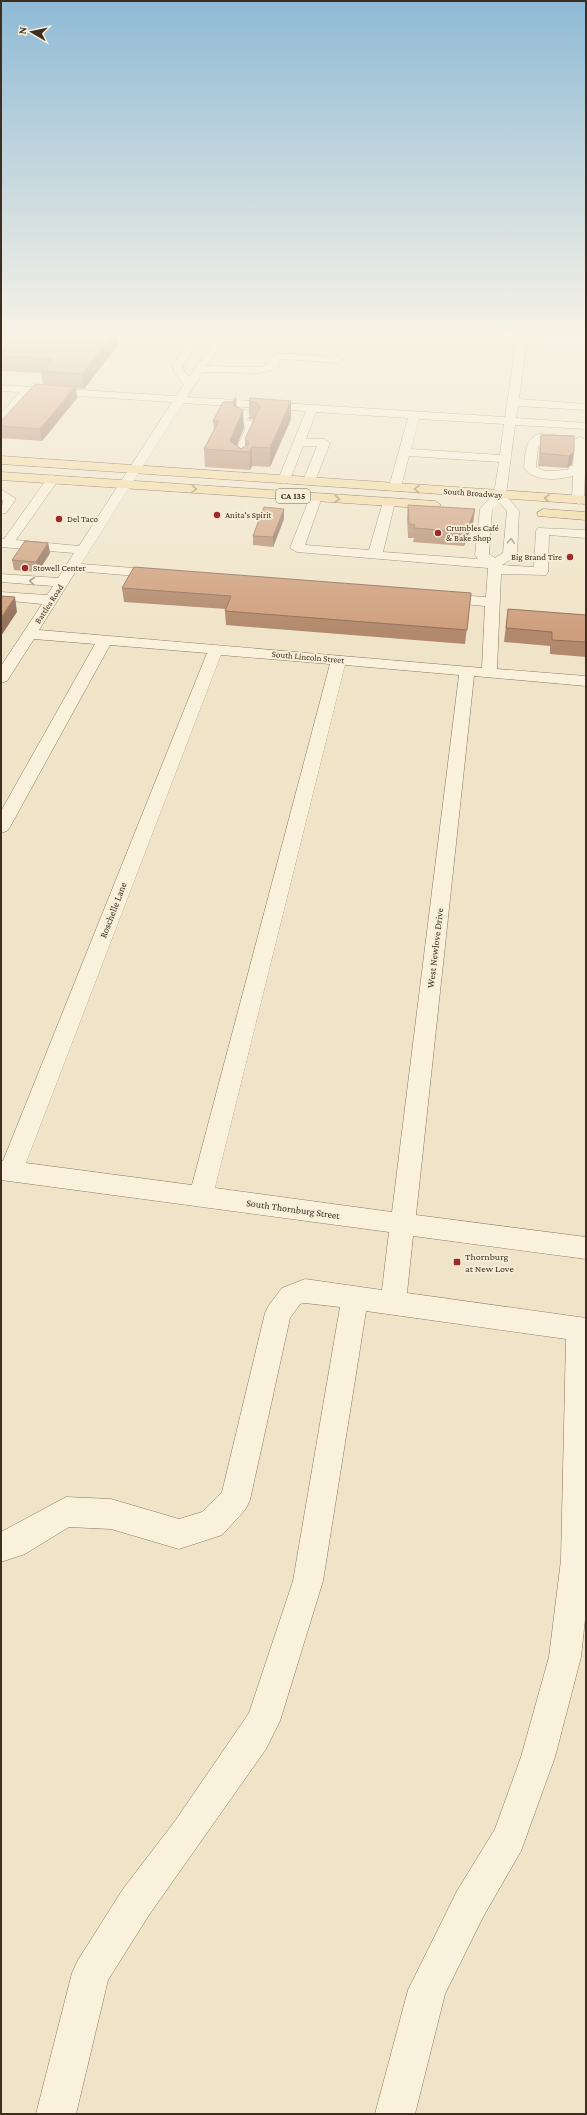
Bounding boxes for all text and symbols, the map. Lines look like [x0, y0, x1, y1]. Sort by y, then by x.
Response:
north arrow [12, 12, 52, 52]
text: N [16, 25, 29, 35]
one-way arrow [414, 484, 420, 493]
one-way arrow [191, 485, 197, 494]
street label: South Broadway [443, 486, 504, 500]
road number: CA 135 [276, 489, 310, 503]
one-way arrow [544, 493, 550, 502]
one-way arrow [334, 494, 340, 503]
marker: Anita's Spirit [212, 510, 222, 520]
place label: Anita's Spirit [225, 510, 273, 520]
marker: Del Taco [54, 514, 64, 524]
place label: Del Taco [67, 514, 98, 524]
place label: Crumbles Café & Bake Shop [446, 523, 499, 543]
marker: Crumbles Café & Bake Shop [433, 528, 443, 538]
one-way arrow [506, 538, 515, 544]
place label: Big Brand Tire [511, 552, 562, 562]
marker: Big Brand Tire [565, 552, 575, 562]
marker: Stowell Center [20, 563, 30, 573]
place label: Stowell Center [33, 563, 86, 573]
one-way arrow [29, 577, 35, 586]
street label: Battles Road [33, 582, 66, 626]
street label: South Lincoln Street [271, 649, 346, 665]
street label: Roschelle Lane [97, 880, 129, 940]
street label: West Newlove Drive [425, 907, 445, 989]
street label: South Thornburg Street [246, 1197, 341, 1221]
place label: Thornburg at New Love [465, 1251, 514, 1274]
marker: Thornburg at New Love [452, 1257, 462, 1267]

